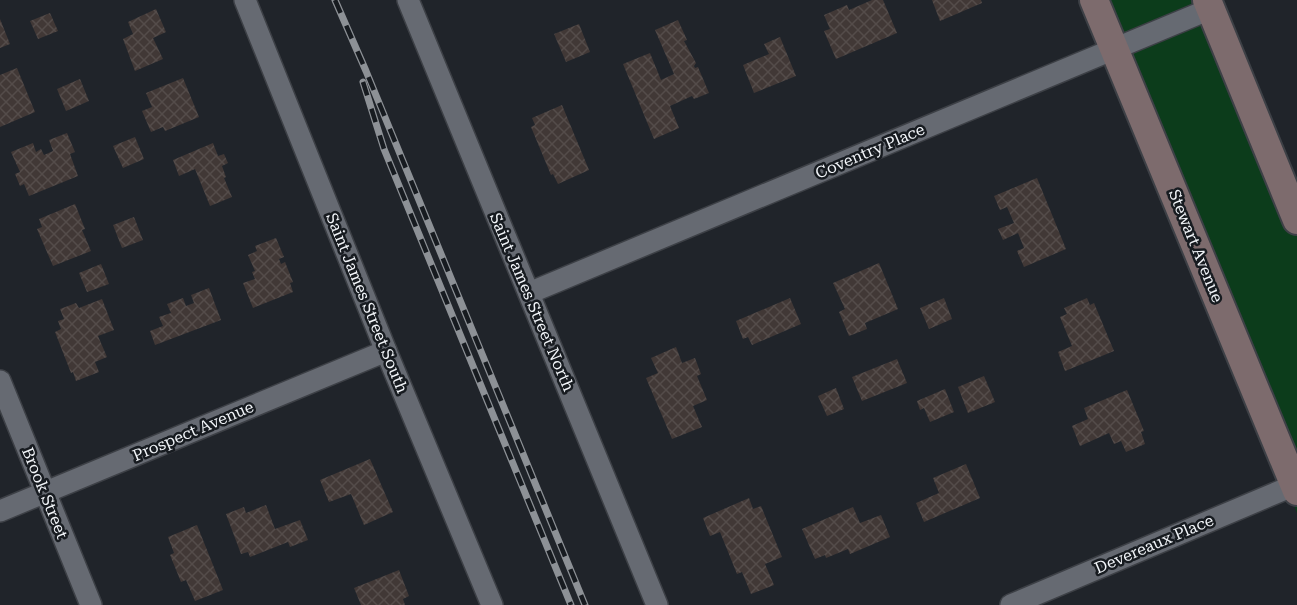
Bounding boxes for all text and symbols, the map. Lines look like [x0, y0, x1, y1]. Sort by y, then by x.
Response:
street label: Coventry Place [813, 119, 928, 183]
street label: Stewart Avenue [1165, 187, 1227, 305]
street label: Saint James Street South [322, 210, 412, 396]
street label: Saint James Street North [486, 210, 578, 394]
street label: Prospect Avenue [130, 397, 257, 465]
street label: Brook Street [18, 445, 72, 541]
street label: Devereaux Place [1092, 510, 1216, 578]

